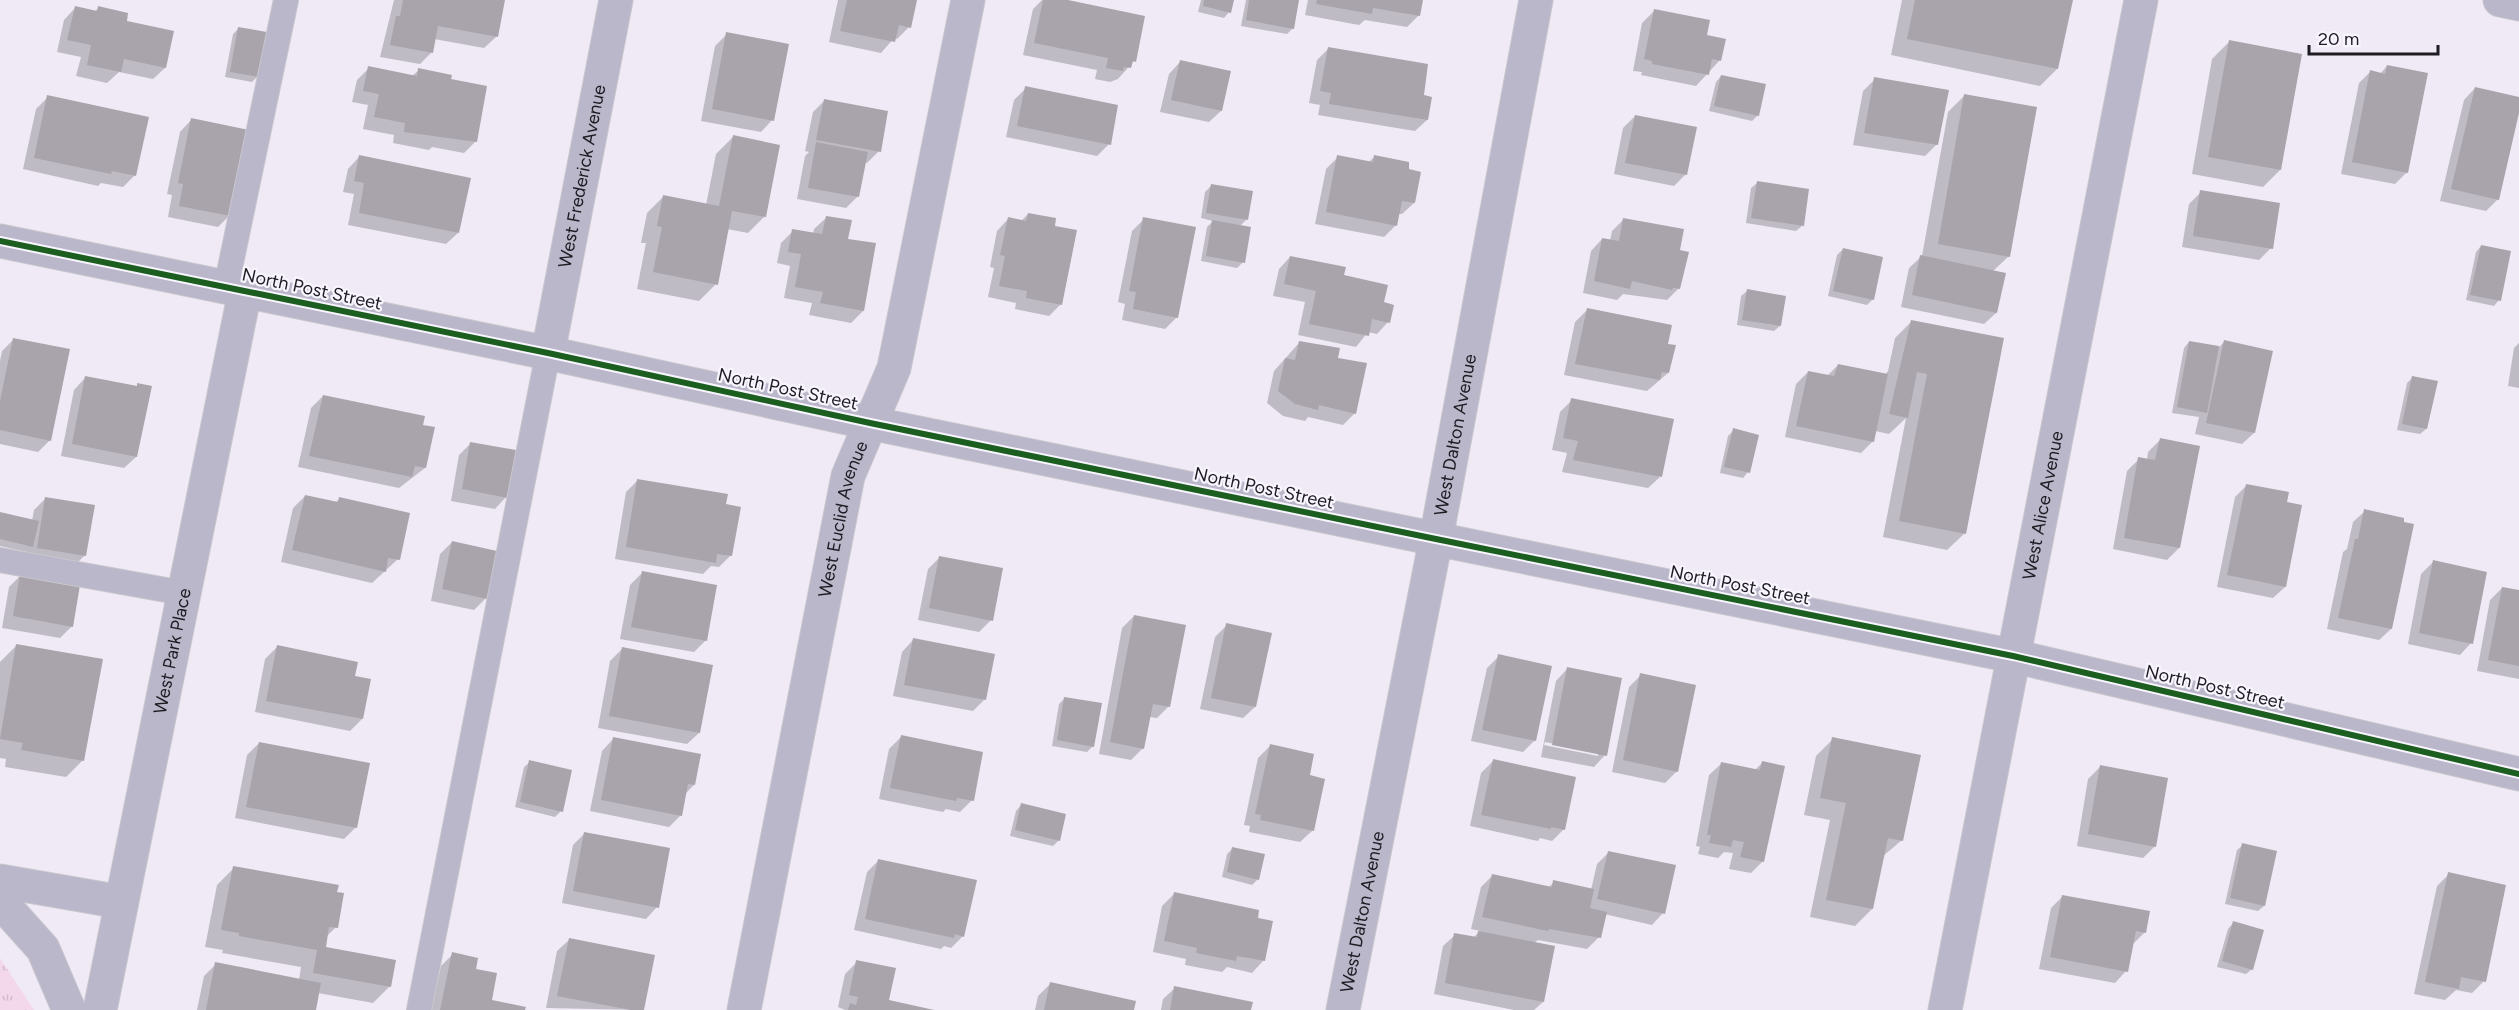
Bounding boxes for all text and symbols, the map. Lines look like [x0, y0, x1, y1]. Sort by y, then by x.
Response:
scale bar [2309, 18, 2438, 56]
text: 20 m [2318, 28, 2359, 50]
street label: West Frederick Avenue [554, 83, 610, 270]
street label: North Post Street [240, 263, 384, 315]
street label: West Dalton Avenue [1430, 352, 1481, 518]
street label: North Post Street [716, 363, 860, 415]
street label: West Alice Avenue [2018, 429, 2068, 582]
street label: West Euclid Avenue [814, 437, 873, 599]
street label: North Post Street [1192, 462, 1336, 514]
street label: North Post Street [1668, 561, 1812, 609]
street label: West Park Place [149, 586, 196, 716]
street label: North Post Street [2143, 660, 2287, 714]
street label: West Dalton Avenue [1336, 829, 1389, 995]

